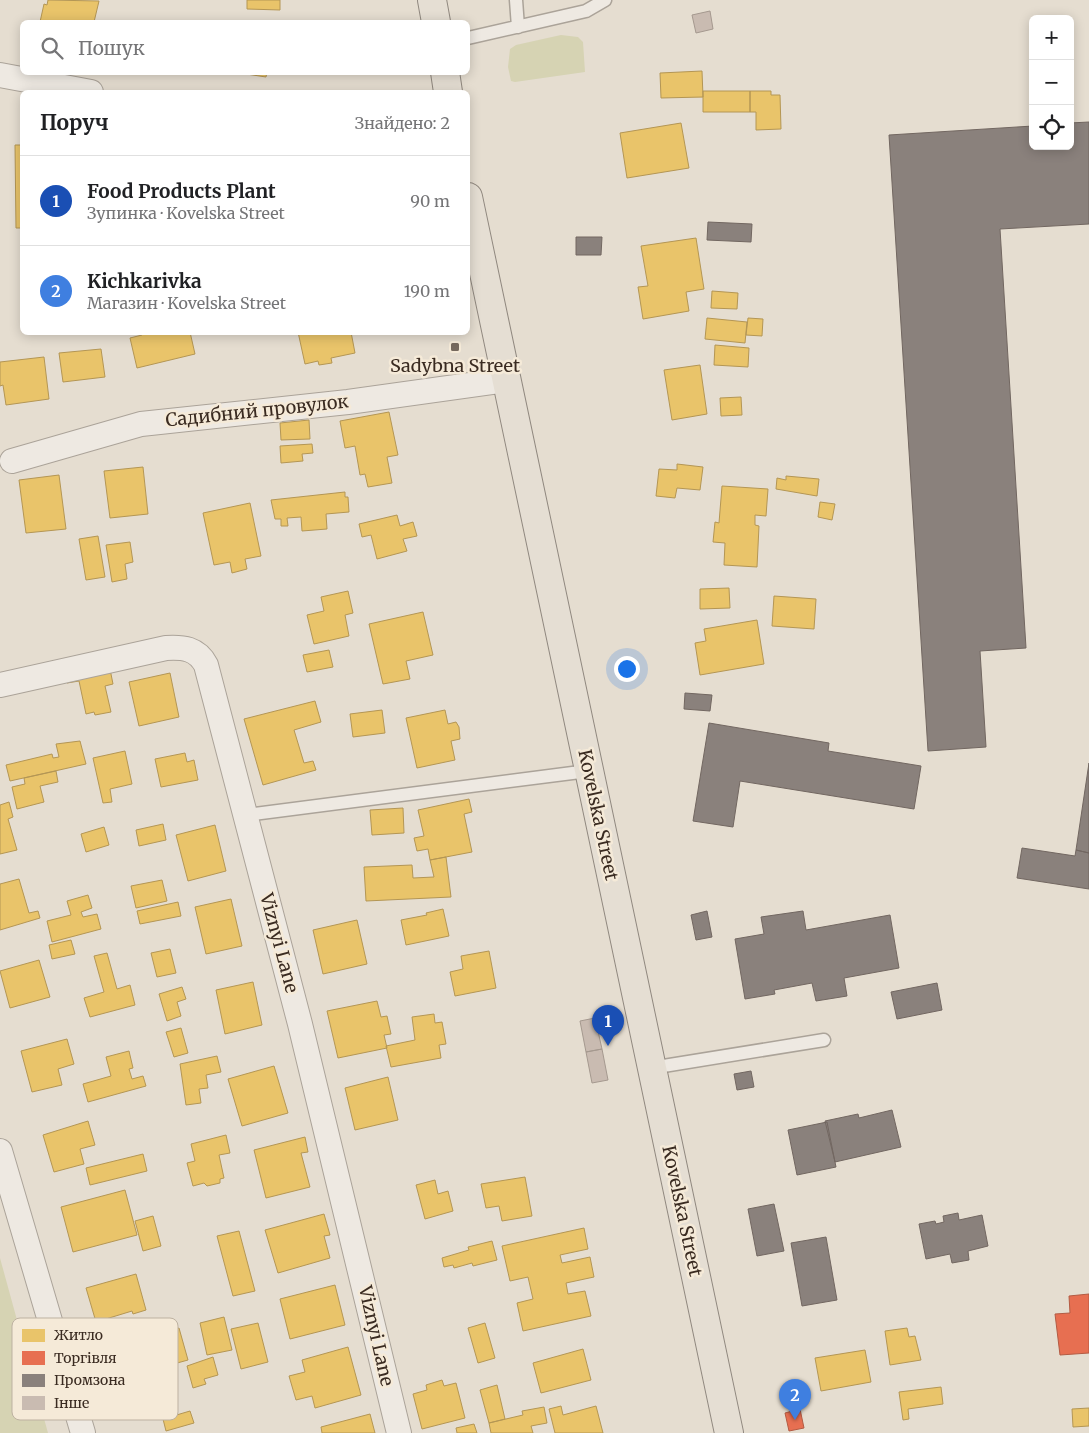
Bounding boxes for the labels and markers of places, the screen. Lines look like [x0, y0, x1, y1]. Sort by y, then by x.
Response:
marker: Sadybna Street [449, 341, 461, 353]
place label: Sadybna Street [390, 354, 520, 377]
pin: 1 [592, 1005, 624, 1046]
pin: 2 [779, 1379, 811, 1420]

